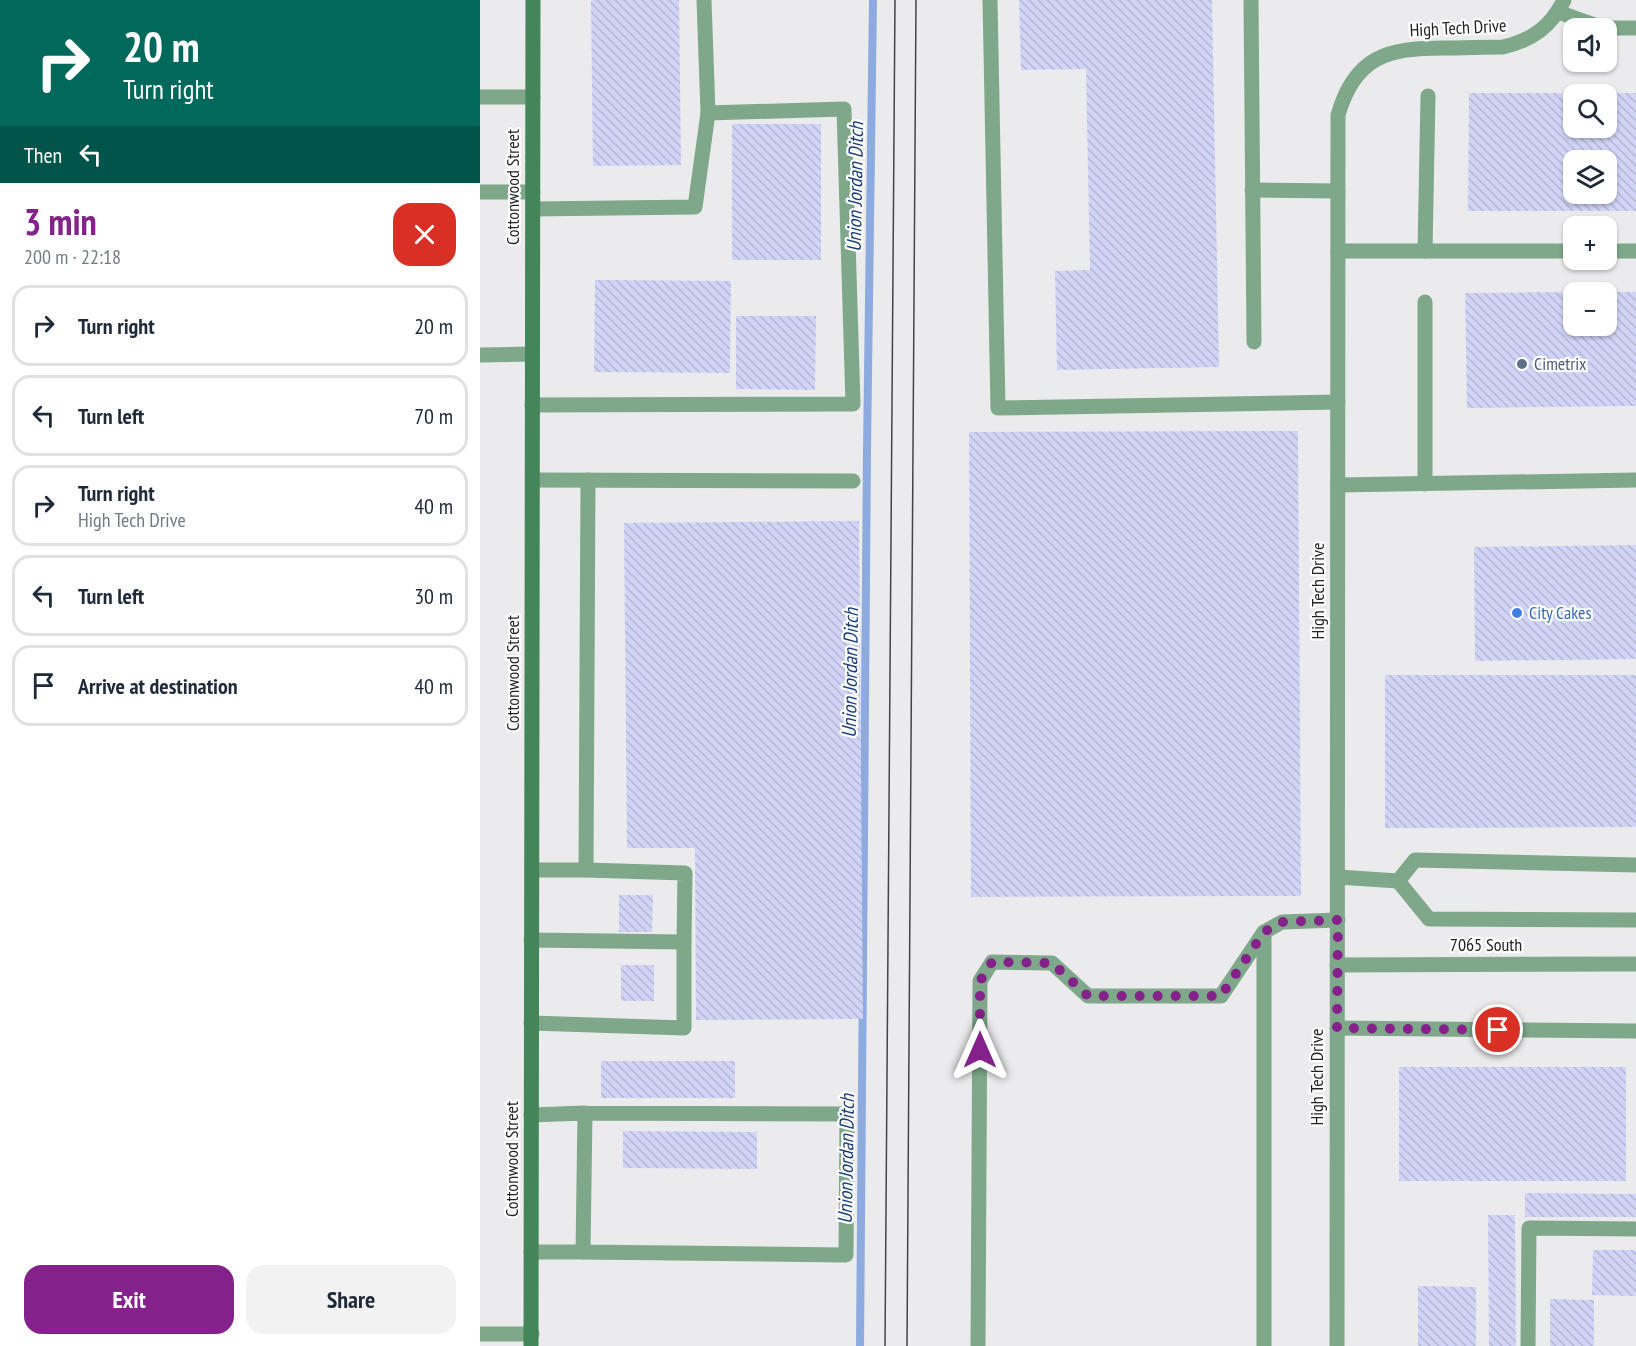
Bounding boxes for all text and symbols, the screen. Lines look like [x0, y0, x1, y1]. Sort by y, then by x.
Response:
street label: High Tech Drive [1409, 13, 1507, 42]
map controls [1563, 18, 1617, 336]
button: sound [1563, 18, 1617, 72]
text: 20 m [123, 19, 200, 74]
icon: right [24, 24, 102, 102]
text: Turn right [123, 72, 214, 106]
button: search [1563, 84, 1617, 138]
water label: Union Jordan Ditch [841, 121, 869, 252]
street label: Cottonwood Street [501, 129, 524, 245]
icon: left [74, 138, 107, 171]
text: Then [24, 141, 62, 169]
button: layers [1563, 150, 1617, 204]
text: 3 min [24, 198, 97, 245]
button: close [393, 203, 456, 266]
button: + [1563, 216, 1617, 270]
text: 200 m · 22:18 [24, 244, 121, 270]
button: − [1563, 282, 1617, 336]
icon: right [27, 309, 60, 342]
text: Turn right [78, 312, 155, 340]
text: 20 m [414, 312, 453, 340]
place label: Cimetrix [1534, 352, 1587, 375]
marker: Cimetrix [1515, 357, 1529, 371]
icon: left [27, 399, 60, 432]
text: Turn left [78, 402, 144, 430]
text: 70 m [414, 402, 453, 430]
text: Turn right [78, 479, 155, 507]
icon: right [27, 489, 60, 522]
text: 40 m [414, 492, 453, 520]
text: High Tech Drive [78, 507, 186, 533]
street label: High Tech Drive [1306, 543, 1329, 639]
icon: left [27, 579, 60, 612]
text: Turn left [78, 582, 144, 610]
text: 30 m [414, 582, 453, 610]
place label: City Cakes [1529, 601, 1592, 624]
marker: City Cakes [1510, 606, 1524, 620]
water label: Union Jordan Ditch [836, 607, 864, 738]
street label: Cottonwood Street [501, 615, 524, 731]
icon: arrive [27, 669, 60, 702]
text: Arrive at destination [78, 672, 238, 700]
text: 40 m [414, 672, 453, 700]
street label: 7065 South [1450, 933, 1522, 956]
pin [1472, 1004, 1523, 1055]
icon: arrive [1481, 1013, 1514, 1046]
position arrow [948, 1018, 1012, 1082]
street label: High Tech Drive [1305, 1029, 1328, 1125]
water label: Union Jordan Ditch [832, 1093, 860, 1224]
street label: Cottonwood Street [500, 1101, 523, 1217]
button: Exit [24, 1265, 234, 1334]
button: Share [246, 1265, 456, 1334]

